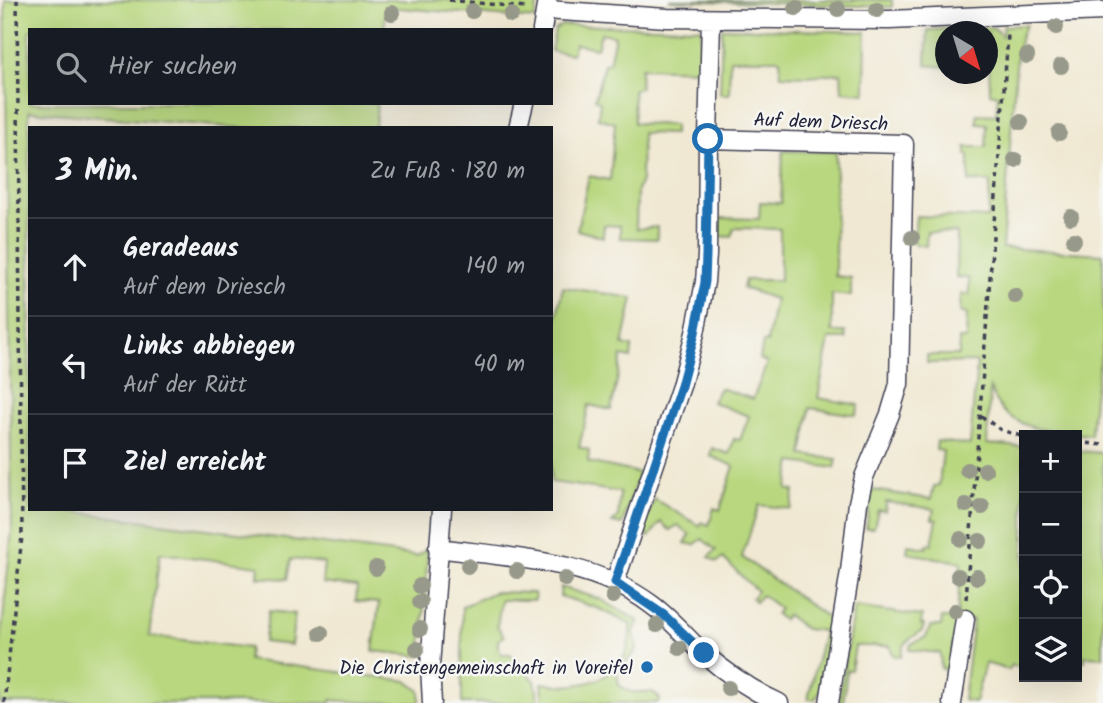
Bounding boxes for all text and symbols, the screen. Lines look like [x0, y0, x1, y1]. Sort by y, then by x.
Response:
north arrow [935, 21, 998, 84]
search box [28, 28, 553, 105]
text: Hier suchen [108, 46, 237, 88]
icon: search [52, 48, 90, 86]
street label: Auf dem Driesch [753, 106, 889, 140]
route start [692, 123, 723, 154]
text: 3 Min. [56, 148, 138, 196]
text: Zu Fuß · 180 m [370, 154, 525, 190]
text: Geradeaus [123, 228, 239, 270]
icon: ahead [56, 248, 94, 286]
text: 140 m [466, 249, 525, 285]
text: Auf dem Driesch [123, 270, 286, 306]
text: Links abbiegen [123, 326, 295, 368]
icon: left [56, 346, 94, 384]
text: 40 m [473, 347, 525, 383]
text: Auf der Rütt [123, 368, 247, 404]
map controls [1019, 430, 1082, 682]
button: + [1019, 430, 1082, 493]
text: Ziel erreicht [123, 442, 266, 484]
icon: arrive [56, 444, 94, 482]
button: − [1019, 493, 1082, 556]
button: locate [1019, 556, 1082, 619]
button: layers [1019, 619, 1082, 682]
route end [688, 637, 719, 668]
place label: Die Christengemeinschaft in Voreifel [339, 654, 633, 684]
marker: Die Christengemeinschaft in Voreifel [639, 659, 655, 675]

